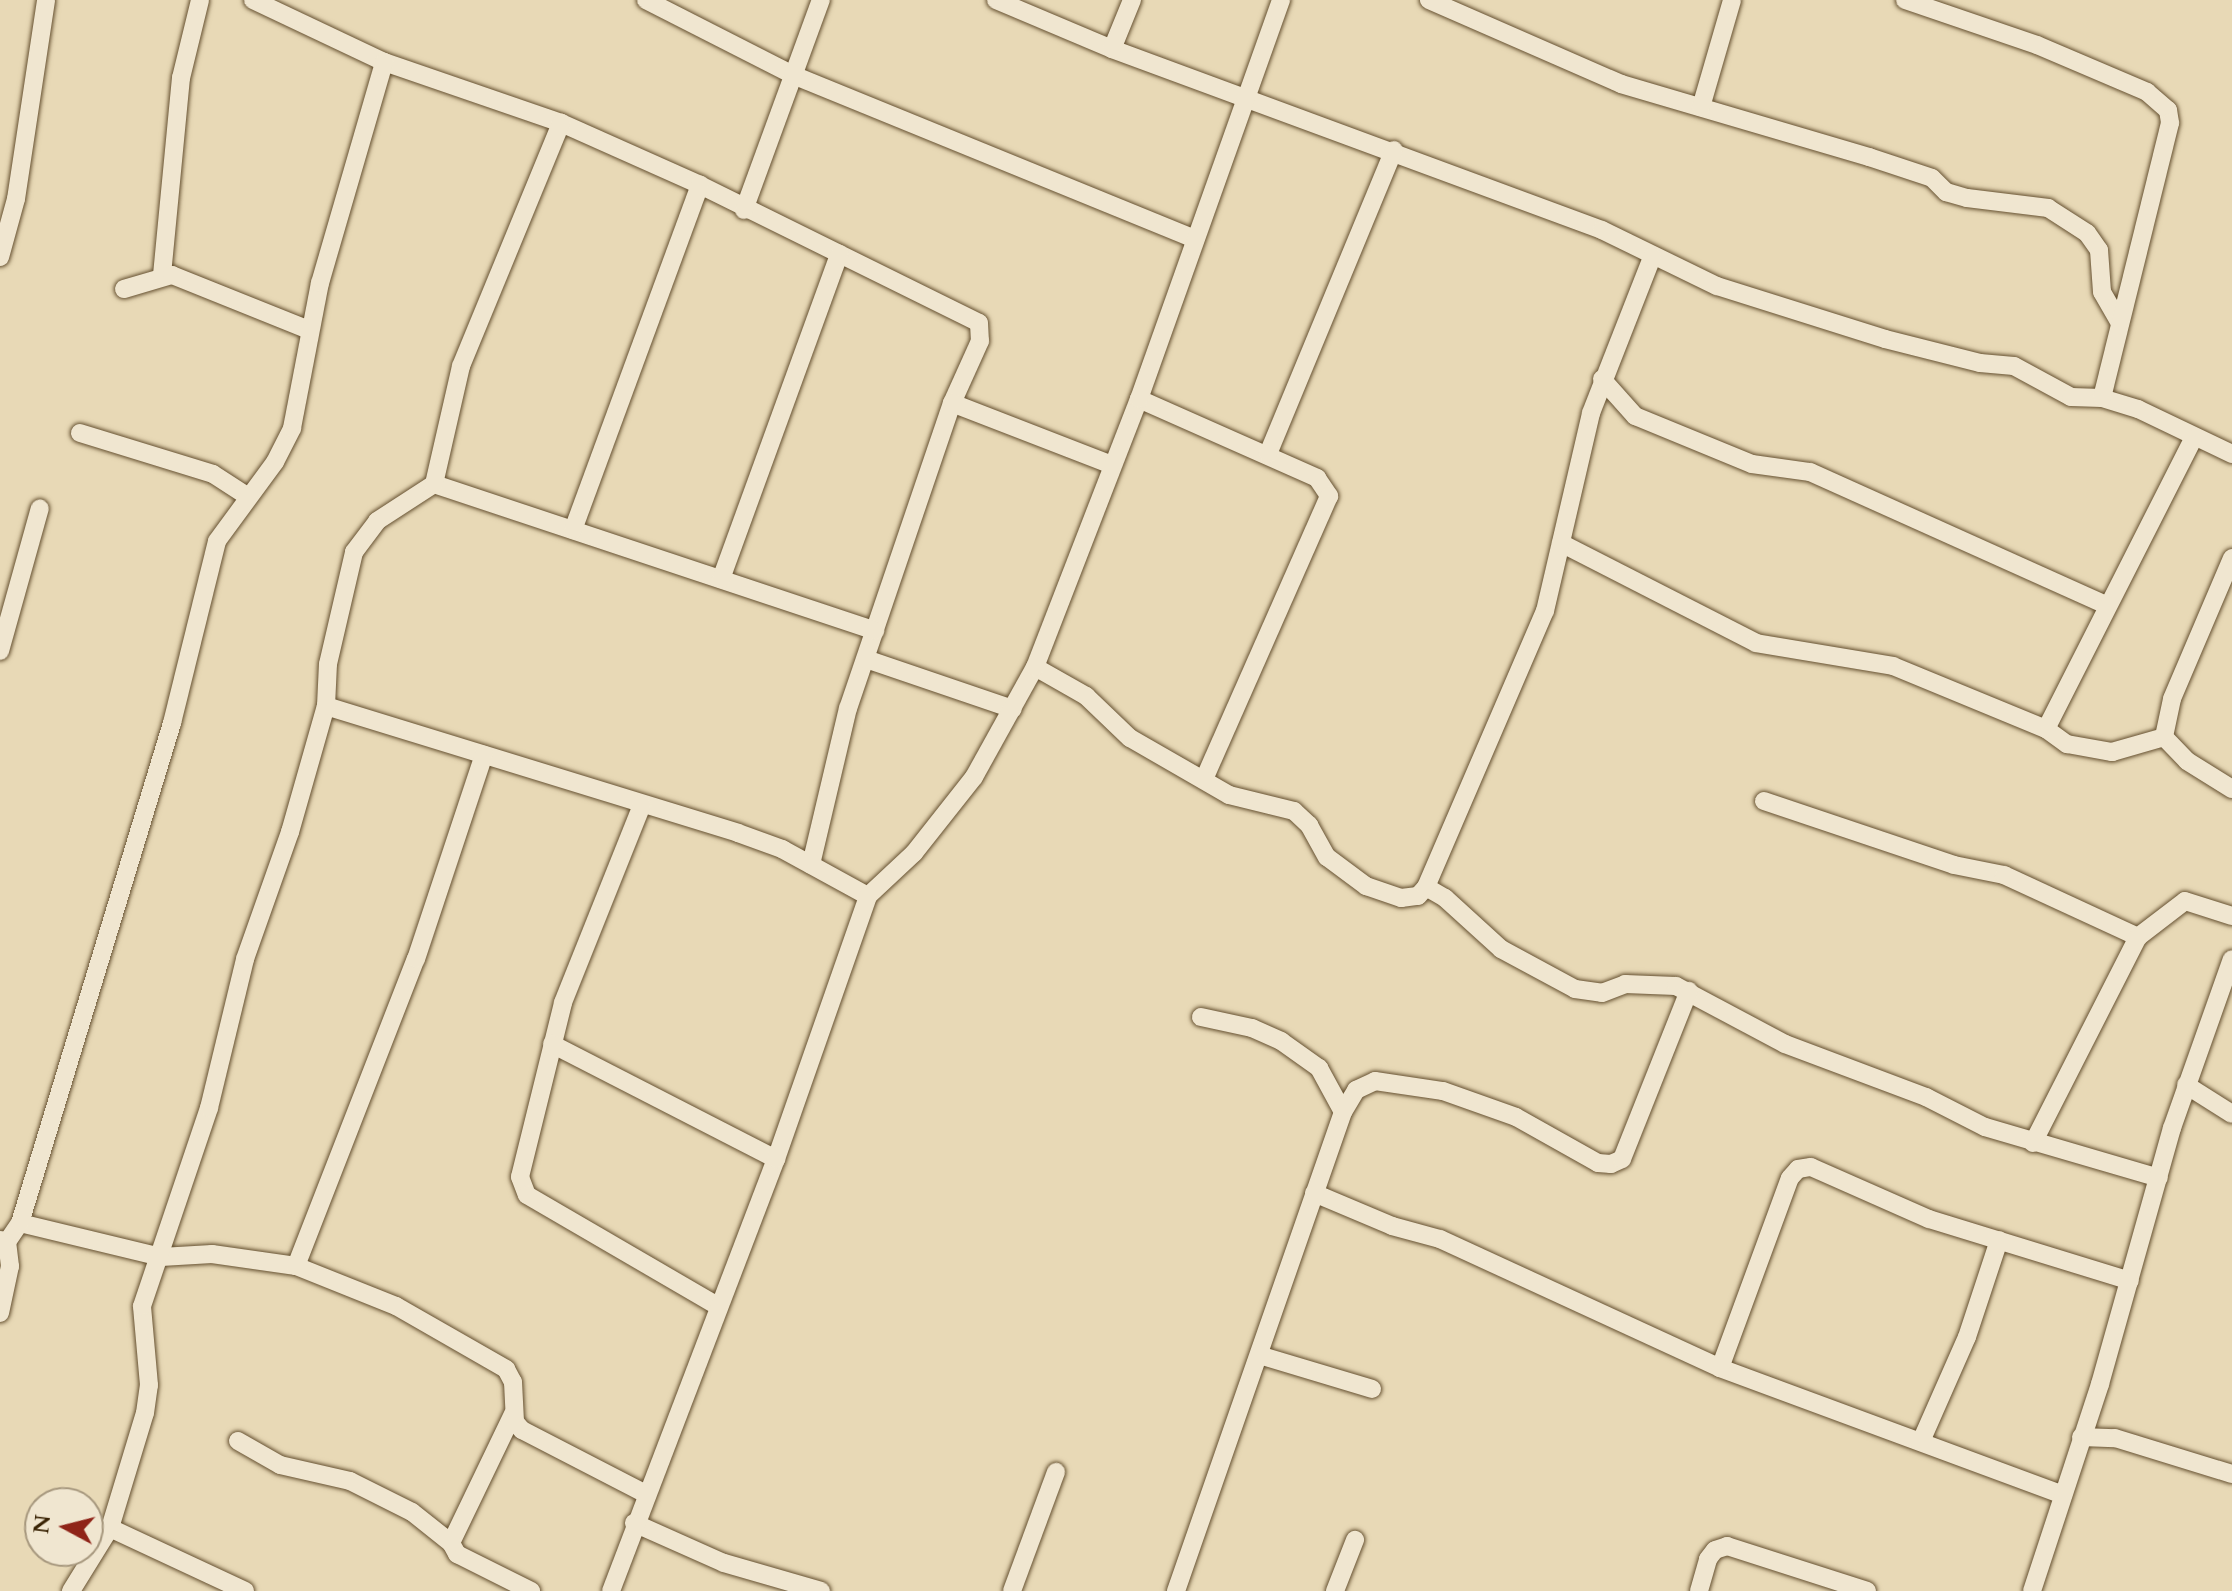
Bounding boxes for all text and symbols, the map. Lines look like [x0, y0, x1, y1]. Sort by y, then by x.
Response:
north arrow [24, 1487, 104, 1567]
text: N [26, 1513, 58, 1536]

